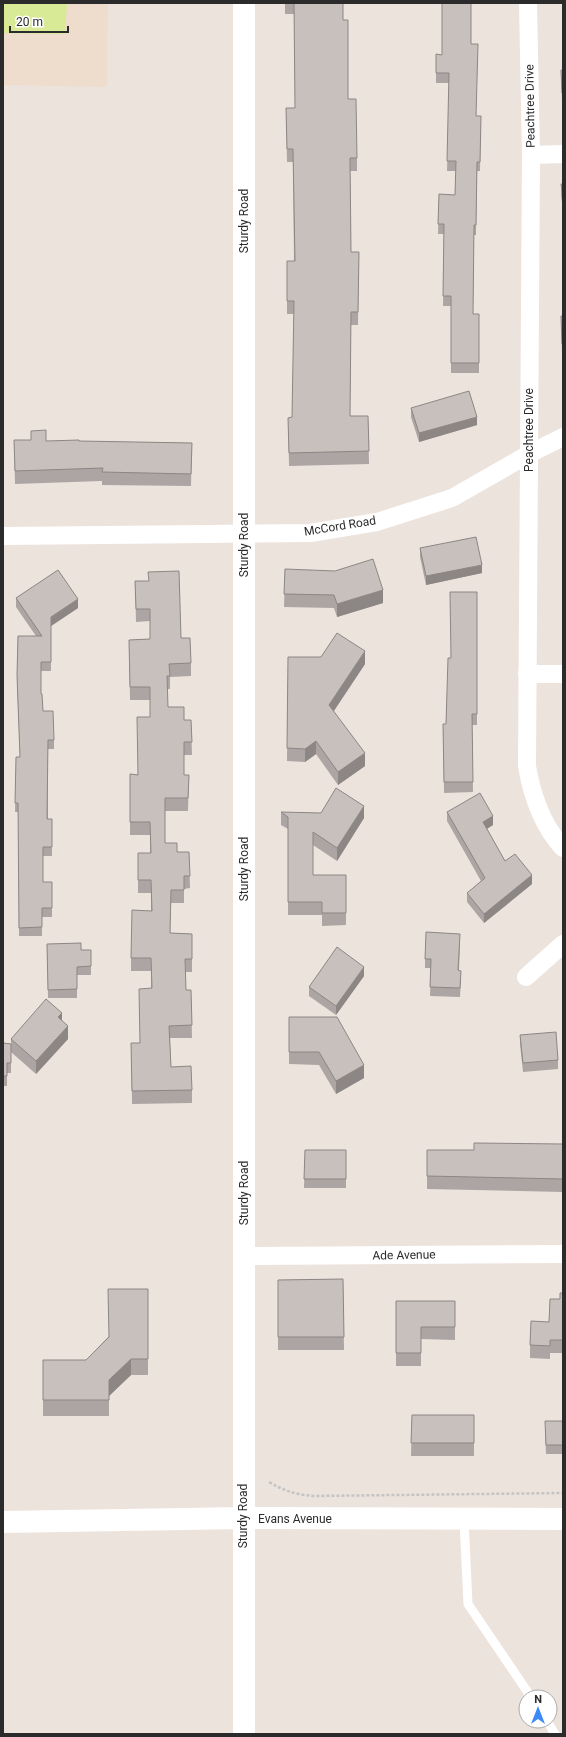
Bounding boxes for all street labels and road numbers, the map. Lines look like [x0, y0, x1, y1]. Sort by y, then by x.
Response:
street label: Peachtree Drive [522, 64, 538, 148]
street label: Sturdy Road [237, 189, 251, 253]
street label: Peachtree Drive [522, 388, 536, 472]
street label: Sturdy Road [237, 513, 251, 577]
street label: McCord Road [303, 513, 377, 539]
street label: Sturdy Road [237, 837, 251, 901]
street label: Sturdy Road [237, 1161, 251, 1225]
street label: Ade Avenue [372, 1247, 436, 1263]
street label: Sturdy Road [236, 1484, 250, 1548]
street label: Evans Avenue [258, 1512, 332, 1526]

